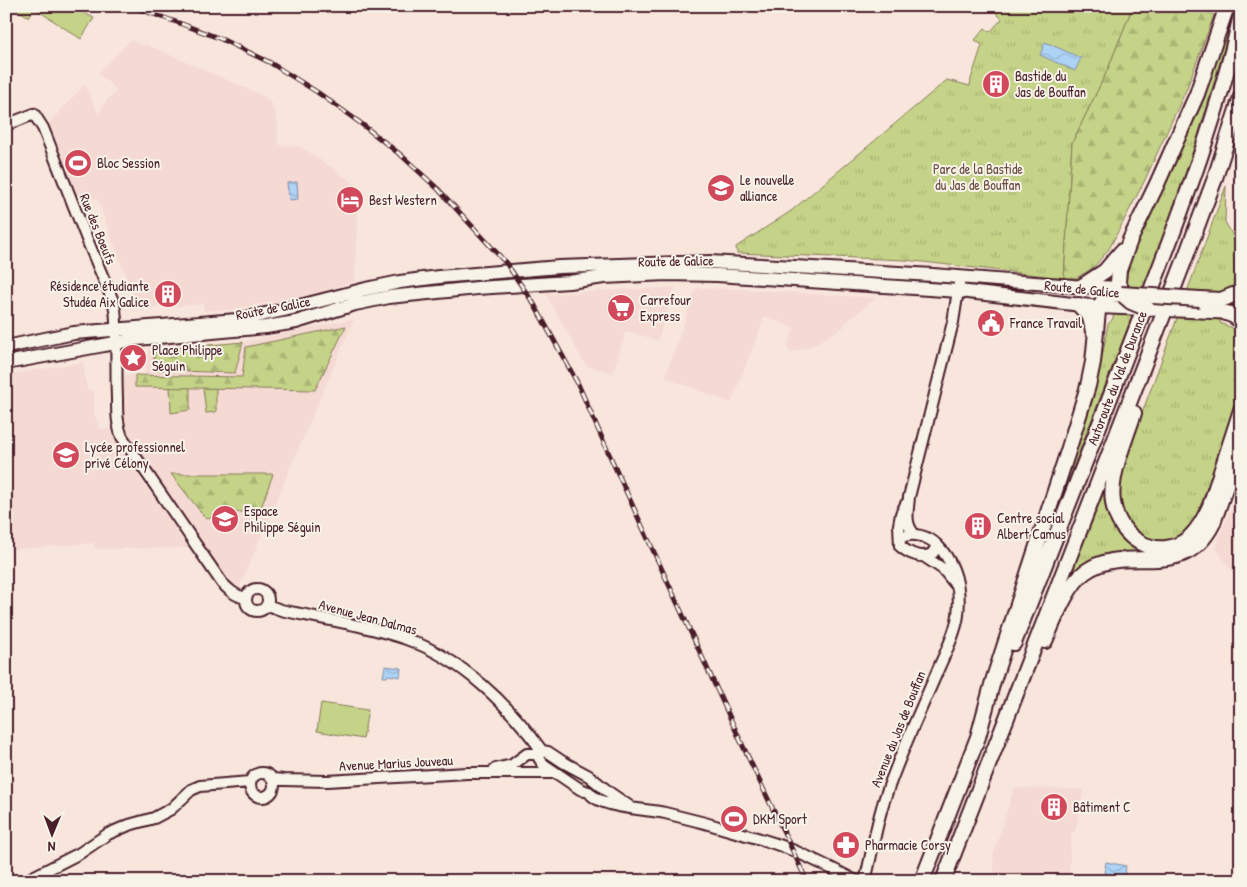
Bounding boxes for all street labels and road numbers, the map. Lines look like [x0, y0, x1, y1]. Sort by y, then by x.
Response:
street label: Rue des Boeufs [76, 191, 121, 267]
street label: Route de Galice [638, 250, 714, 271]
street label: Route de Galice [1044, 275, 1121, 302]
street label: Route de Galice [234, 291, 312, 324]
street label: Autoroute du Val de Durance [1082, 308, 1151, 448]
street label: Avenue Jean Dalmas [317, 594, 419, 639]
street label: Avenue du Jas de Bouffan [865, 668, 930, 790]
street label: Avenue Marius Jouveau [339, 750, 454, 775]

